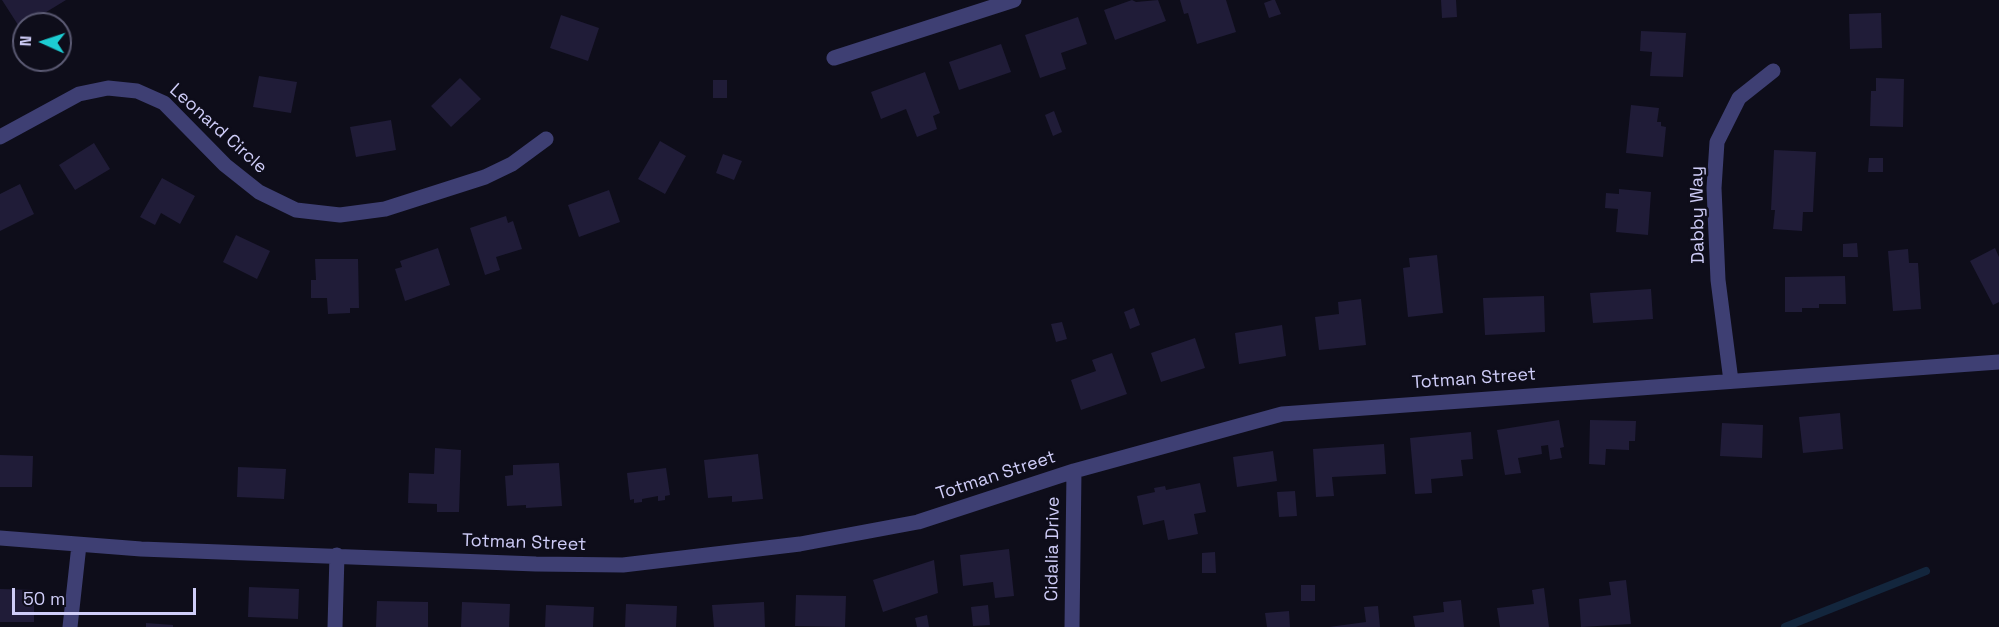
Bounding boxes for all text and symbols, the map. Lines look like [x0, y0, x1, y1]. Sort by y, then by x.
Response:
north arrow [12, 12, 72, 72]
text: N [15, 35, 36, 47]
street label: Leonard Circle [165, 80, 271, 178]
street label: Dabby Way [1686, 166, 1710, 264]
street label: Totman Street [1411, 364, 1537, 394]
street label: Totman Street [934, 447, 1058, 505]
street label: Cidalia Drive [1041, 496, 1065, 602]
street label: Totman Street [461, 530, 587, 556]
scale bar [15, 576, 200, 614]
text: 50 m [23, 587, 65, 610]

